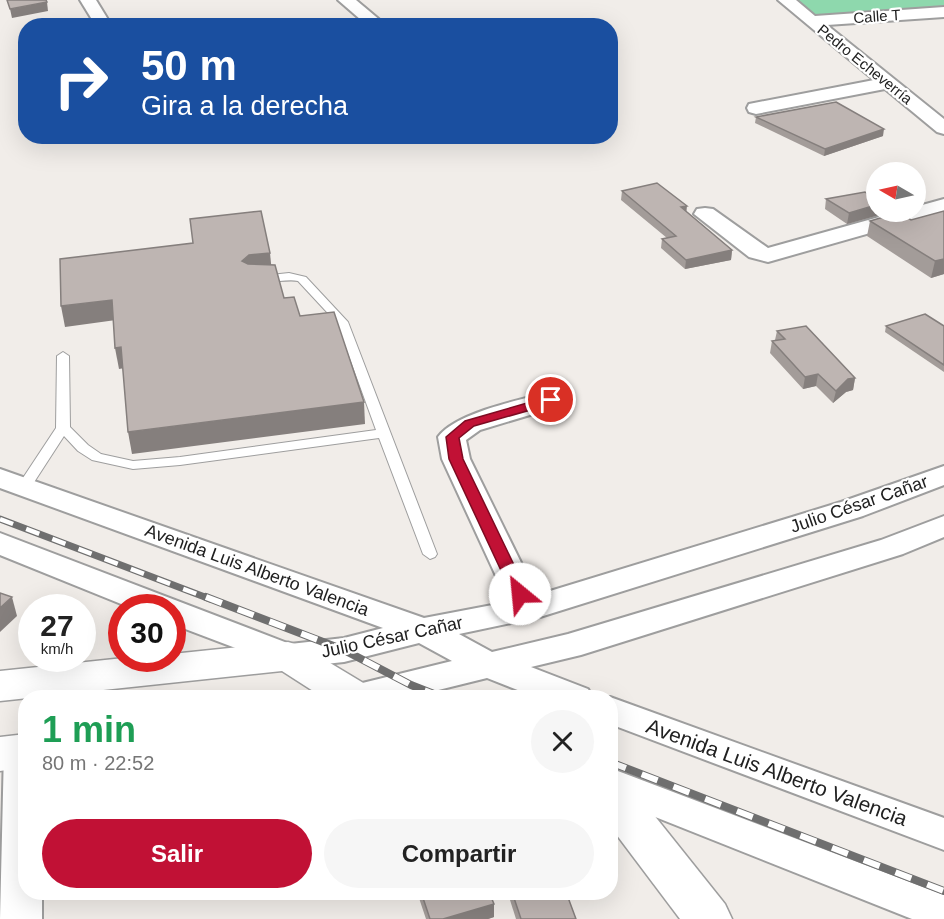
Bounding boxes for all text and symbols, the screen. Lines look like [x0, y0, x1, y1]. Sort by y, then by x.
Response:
street label: Calle T [853, 6, 901, 26]
street label: Pedro Echeverría [814, 21, 916, 108]
icon: right [42, 42, 120, 120]
text: 50 m [141, 42, 237, 89]
text: Gira a la derecha [141, 91, 348, 121]
north arrow [866, 162, 926, 222]
map controls [866, 162, 926, 222]
pin [525, 374, 576, 425]
icon: arrive [534, 383, 567, 416]
street label: Julio César Cañar [788, 471, 930, 537]
street label: Avenida Luis Alberto Valencia [142, 520, 372, 620]
position arrow [488, 562, 552, 626]
speed limit sign: 30 [108, 594, 186, 672]
text: 27 [40, 609, 74, 642]
street label: Julio César Cañar [319, 612, 465, 662]
text: km/h [41, 640, 73, 657]
text: 1 min [42, 709, 136, 750]
button: close [531, 710, 594, 773]
street label: Avenida Luis Alberto Valencia [643, 714, 911, 830]
text: 80 m · 22:52 [42, 752, 154, 774]
button: Salir [42, 819, 312, 888]
button: Compartir [324, 819, 594, 888]

